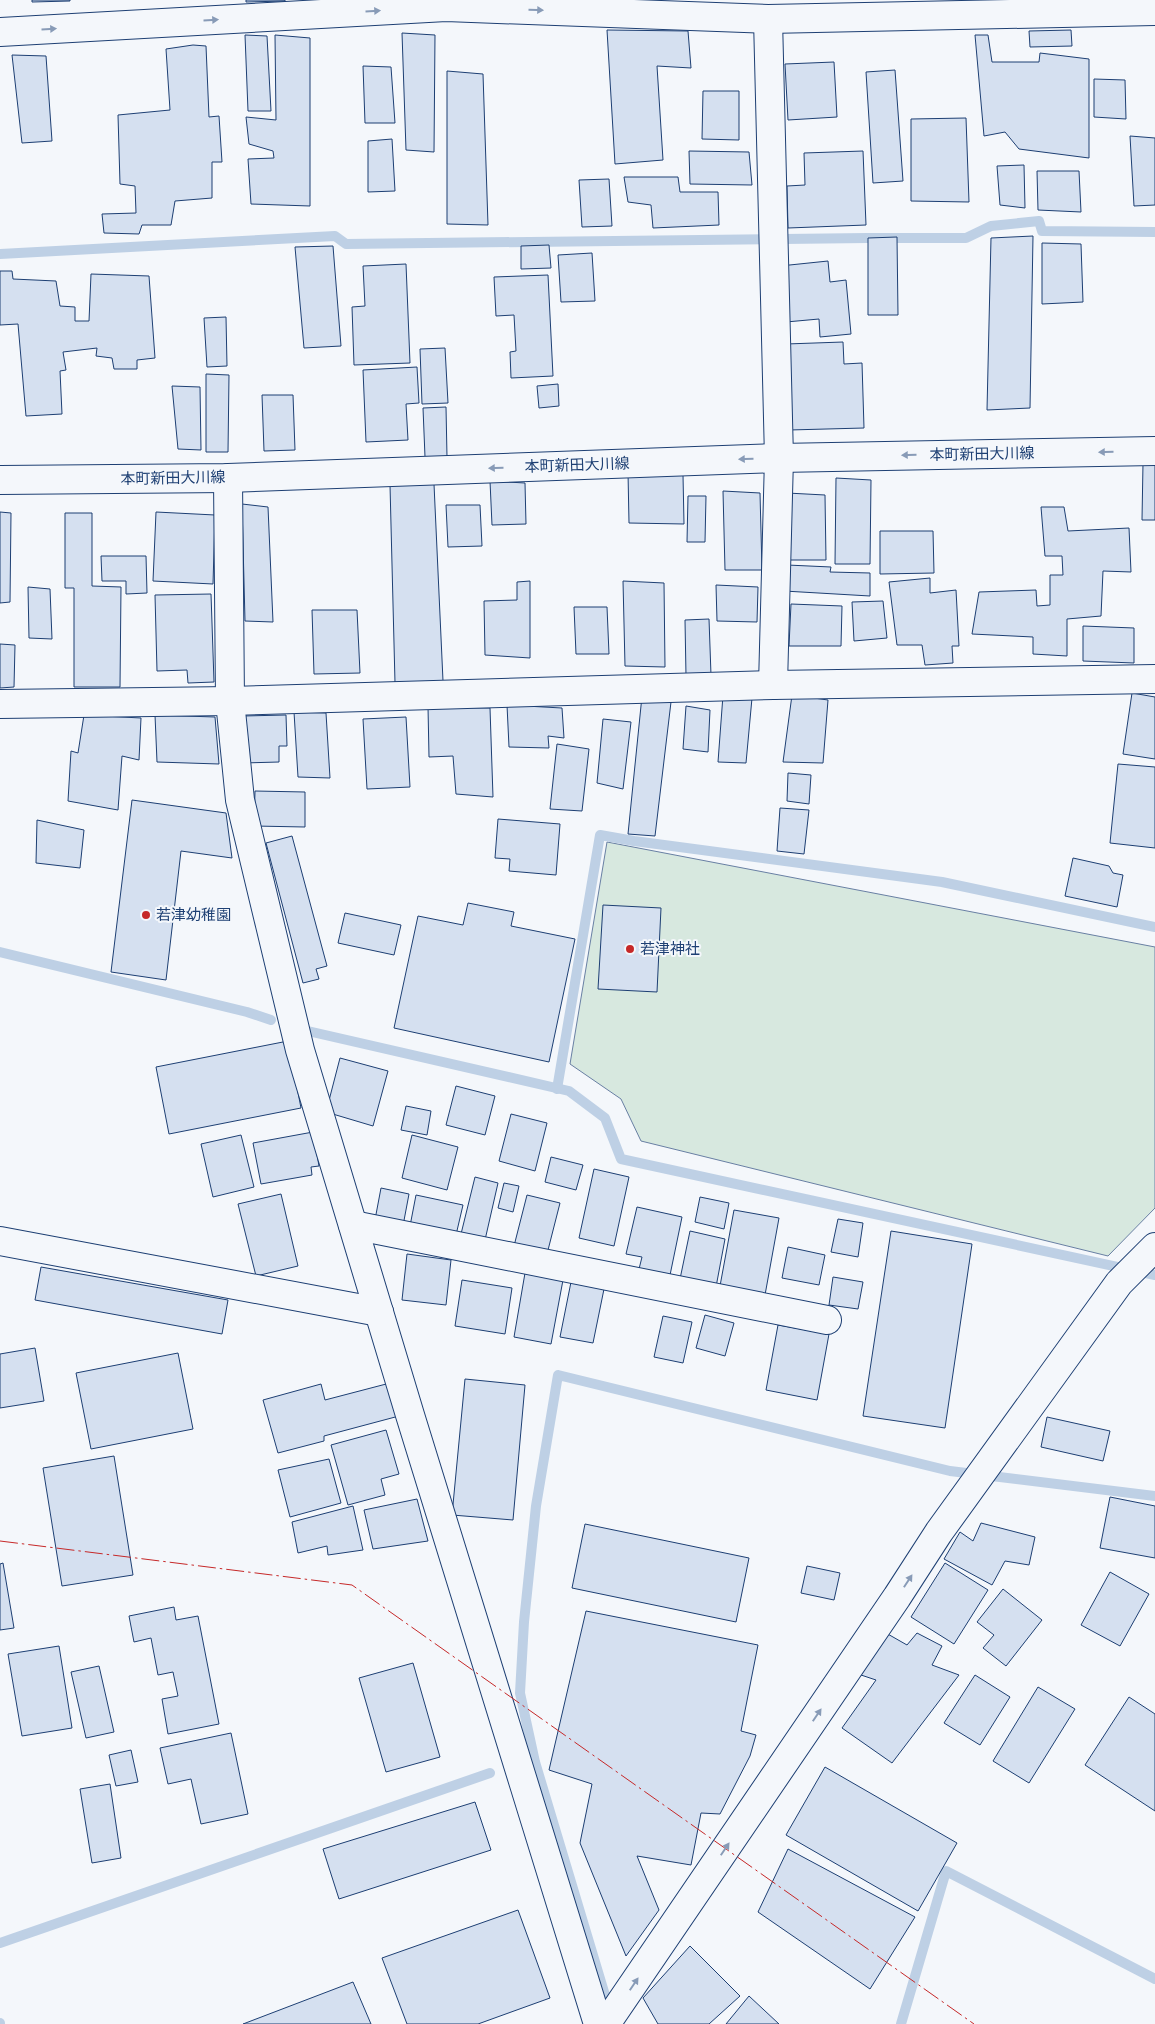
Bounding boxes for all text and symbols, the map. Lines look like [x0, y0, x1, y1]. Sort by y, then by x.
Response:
one-way arrow [365, 6, 381, 14]
one-way arrow [528, 6, 544, 14]
one-way arrow [203, 15, 219, 23]
one-way arrow [41, 24, 57, 32]
street label: 本町新田大川線 [929, 444, 1035, 464]
one-way arrow [1098, 448, 1114, 456]
one-way arrow [901, 452, 917, 460]
street label: 本町新田大川線 [524, 454, 630, 476]
one-way arrow [738, 455, 754, 463]
one-way arrow [488, 464, 504, 472]
street label: 本町新田大川線 [120, 468, 226, 488]
place label: 若津幼稚園 [156, 906, 231, 924]
marker: 若津幼稚園 [140, 909, 152, 921]
place label: 若津神社 [640, 940, 700, 958]
marker: 若津神社 [624, 943, 636, 955]
one-way arrow [903, 1574, 913, 1587]
one-way arrow [812, 1708, 822, 1722]
one-way arrow [720, 1843, 730, 1856]
one-way arrow [629, 1977, 639, 1990]

